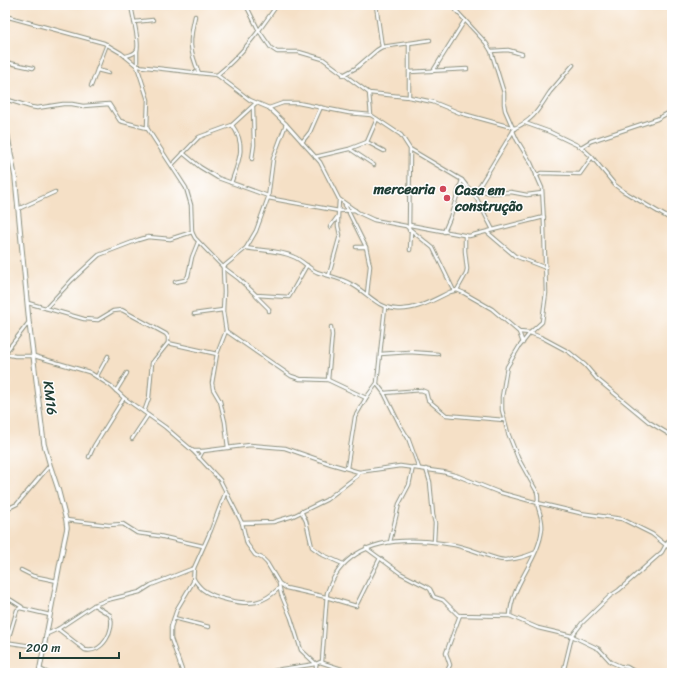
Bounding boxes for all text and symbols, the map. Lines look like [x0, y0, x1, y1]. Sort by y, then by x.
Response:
place label: mercearia [372, 177, 436, 202]
place label: Casa em construção [454, 178, 523, 219]
marker: mercearia [438, 184, 448, 194]
marker: Casa em construção [442, 193, 452, 203]
street label: KM16 [35, 379, 65, 417]
scale bar [20, 634, 119, 660]
text: 200 m [26, 637, 60, 659]

